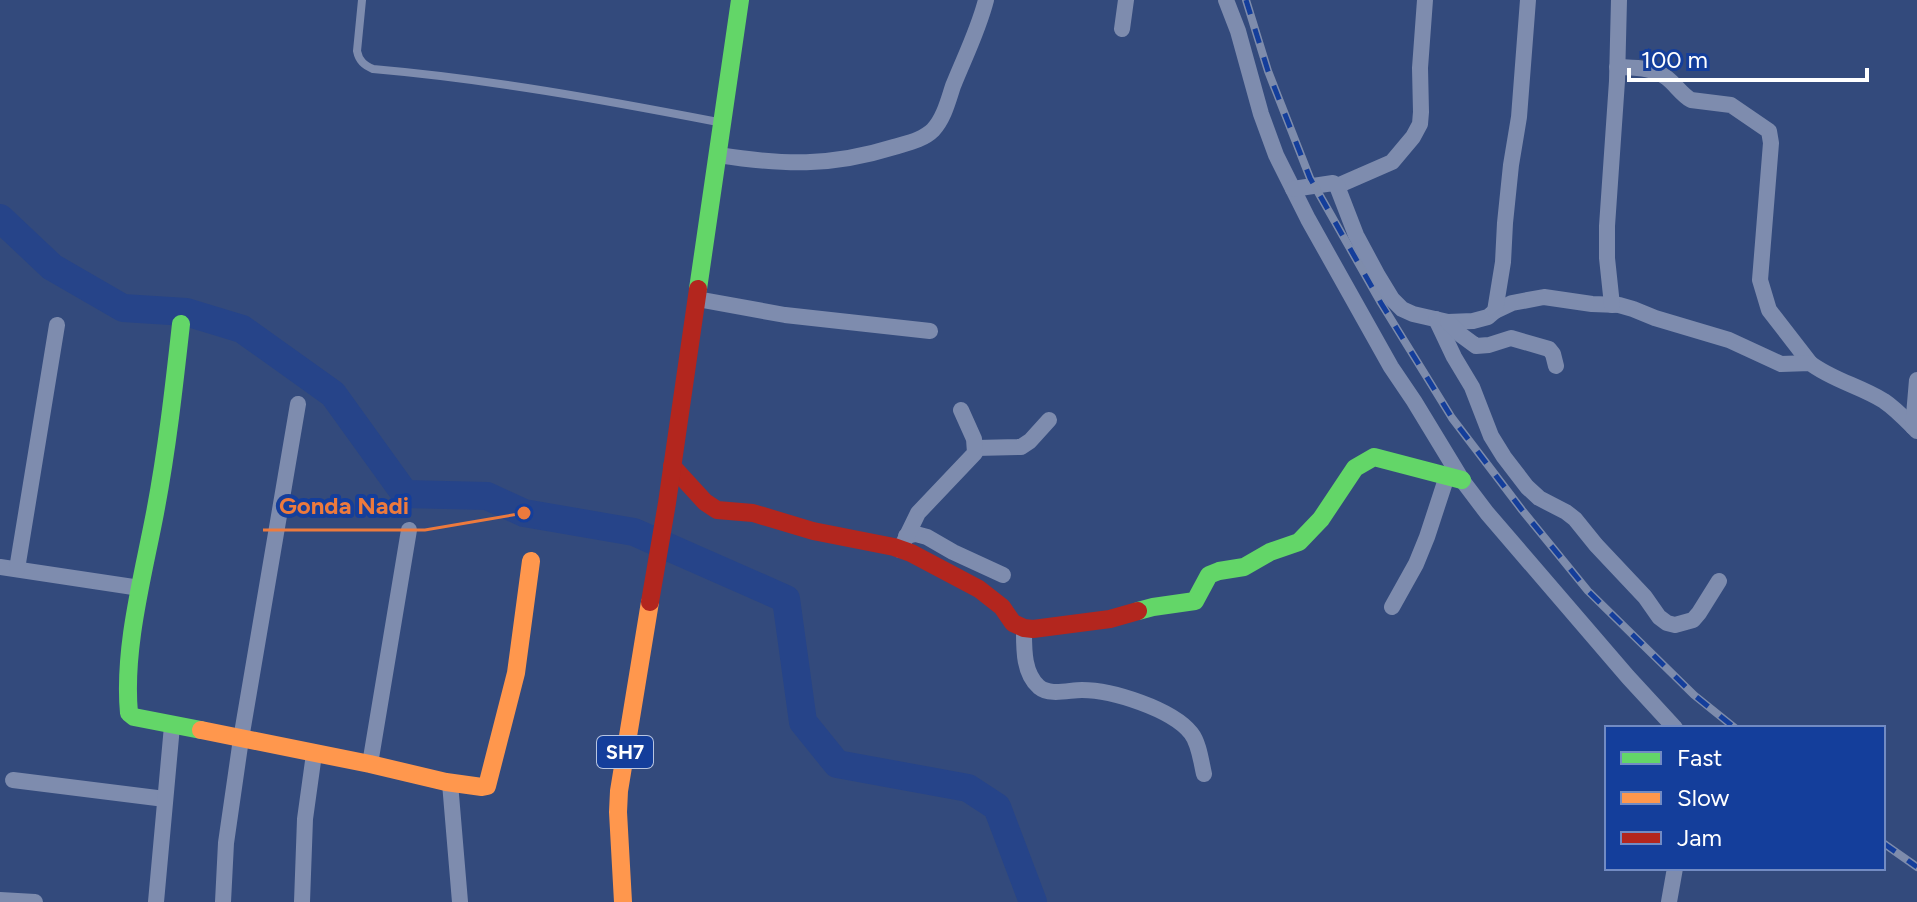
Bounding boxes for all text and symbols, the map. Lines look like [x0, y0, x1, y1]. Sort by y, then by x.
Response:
scale bar [1629, 32, 1867, 82]
text: 100 m [1641, 45, 1708, 74]
callout: Gonda Nadi [263, 482, 425, 530]
text: Gonda Nadi [279, 491, 409, 520]
legend [1605, 726, 1885, 870]
road number: SH7 [597, 736, 653, 768]
text: Fast [1677, 743, 1722, 772]
text: Slow [1677, 783, 1730, 812]
text: Jam [1677, 823, 1722, 852]

